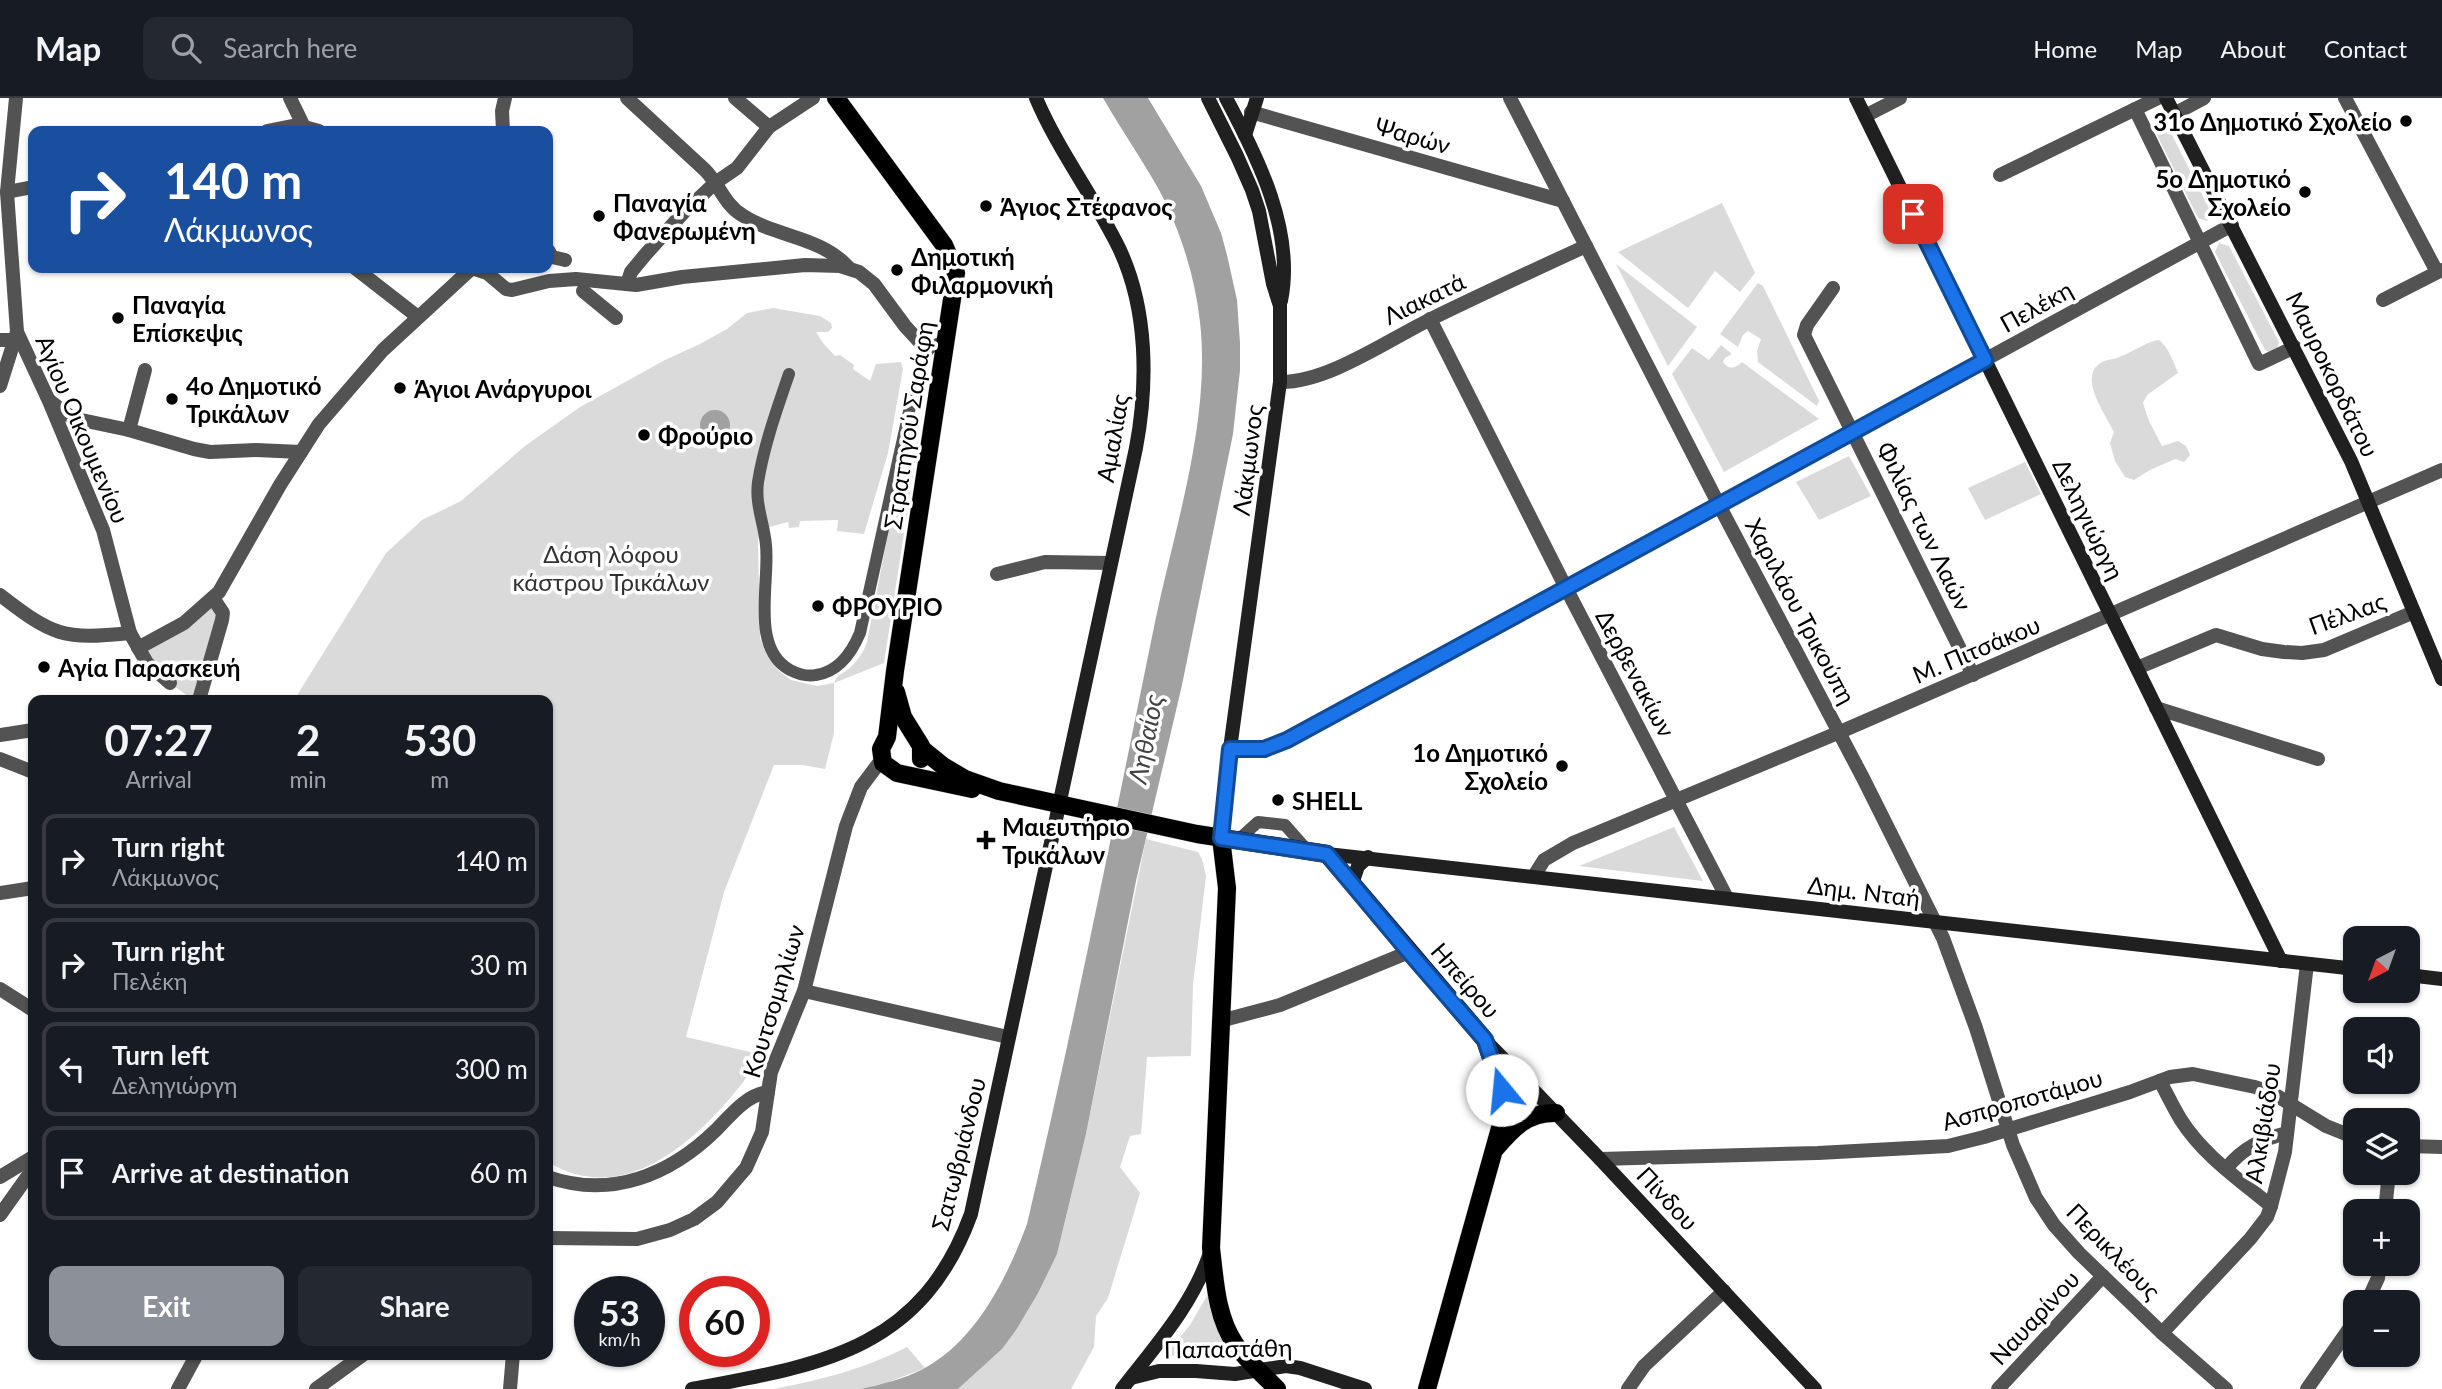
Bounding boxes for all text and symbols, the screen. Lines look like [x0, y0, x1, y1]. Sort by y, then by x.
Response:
search box [143, 17, 633, 80]
text: Map [35, 28, 101, 68]
icon: search [167, 29, 205, 67]
text: Search here [223, 32, 357, 64]
text: Home [2033, 34, 2097, 63]
text: Map [2135, 34, 2183, 63]
text: About [2221, 34, 2286, 63]
text: Contact [2324, 34, 2407, 63]
place label: 31ο Δημοτικό Σχολείο [2153, 107, 2392, 136]
street label: Ψαρών [1372, 110, 1454, 160]
marker: 31ο Δημοτικό Σχολείο [2398, 113, 2414, 129]
text: 140 m [164, 151, 302, 209]
icon: right [49, 154, 140, 245]
place label: 5ο Δημοτικό Σχολείο [2155, 164, 2291, 221]
pin [1883, 184, 1943, 244]
marker: 5ο Δημοτικό Σχολείο [2297, 184, 2313, 200]
place label: Παναγία Φανερωμένη [613, 188, 756, 245]
place label: Άγιος Στέφανος [999, 192, 1173, 221]
icon: arrive [1894, 195, 1932, 233]
marker: Άγιος Στέφανος [978, 198, 994, 214]
marker: Παναγία Φανερωμένη [591, 208, 607, 224]
text: Λάκμωνος [164, 210, 313, 249]
place label: Δημοτική Φιλαρμονική [911, 242, 1053, 299]
marker: Δημοτική Φιλαρμονική [889, 262, 905, 278]
street label: Λιακατά [1379, 266, 1470, 330]
street label: Πελέκη [1995, 274, 2077, 338]
street label: Μαυροκορδάτου [2281, 287, 2385, 461]
place label: Παναγία Επίσκεψις [132, 290, 243, 347]
marker: Παναγία Επίσκεψις [110, 310, 126, 326]
street label: Στρατηγού Σαράφη [877, 319, 939, 531]
street label: Αγίου Οικουμενίου [30, 331, 136, 527]
place label: 4ο Δημοτικό Τρικάλων [186, 371, 322, 428]
place label: Άγιοι Ανάργυροι [413, 374, 592, 403]
marker: Άγιοι Ανάργυροι [392, 380, 408, 396]
marker: 4ο Δημοτικό Τρικάλων [164, 391, 180, 407]
street label: Αμαλίας [1090, 392, 1134, 484]
street label: Λάκμωνος [1226, 403, 1268, 517]
place label: Φρούριο [658, 421, 753, 450]
marker: Φρούριο [636, 427, 652, 443]
street label: Φιλίας των Λαών [1872, 437, 1978, 615]
street label: Δεληγιώργη [2047, 454, 2131, 584]
street label: Χαριλάου Τρικούπη [1740, 513, 1862, 709]
park label: Δάση λόφου κάστρου Τρικάλων [513, 539, 709, 596]
street label: Πέλλας [2305, 586, 2389, 640]
place label: ΦΡΟΥΡΙΟ [832, 592, 943, 621]
marker: ΦΡΟΥΡΙΟ [810, 598, 826, 614]
street label: Δερβενακίων [1590, 604, 1682, 742]
street label: Μ. Πιτσάκου [1908, 609, 2044, 689]
place label: Αγία Παρασκευή [57, 653, 240, 682]
marker: Αγία Παρασκευή [36, 659, 52, 675]
water label: Ληθαίος [1121, 691, 1169, 787]
text: 07:27 [105, 715, 213, 765]
text: 2 [296, 715, 320, 765]
text: 530 [403, 715, 476, 765]
place label: 1ο Δημοτικό Σχολείο [1412, 738, 1548, 795]
marker: 1ο Δημοτικό Σχολείο [1554, 758, 1570, 774]
text: Arrival [126, 765, 192, 793]
text: min [289, 765, 327, 793]
text: m [430, 765, 449, 793]
place label: SHELL [1292, 786, 1363, 815]
marker: SHELL [1270, 792, 1286, 808]
place label: Μαιευτήριο Τρικάλων [1002, 812, 1130, 869]
marker: Μαιευτήριο Τρικάλων [976, 830, 996, 850]
text: Turn right [112, 831, 225, 863]
icon: right [53, 842, 91, 880]
text: 140 m [455, 845, 528, 877]
text: Λάκμωνος [112, 863, 219, 891]
street label: Δημ. Νταή [1806, 870, 1922, 912]
street label: Κουτσομηλίων [736, 921, 810, 1081]
north arrow [2343, 926, 2420, 1003]
map controls [2343, 926, 2420, 1367]
text: Turn right [112, 935, 225, 967]
street label: Ηπείρου [1425, 936, 1507, 1024]
icon: right [53, 946, 91, 984]
text: 30 m [470, 949, 528, 981]
text: Πελέκη [112, 967, 187, 995]
button: sound [2343, 1017, 2420, 1094]
text: Turn left [112, 1039, 209, 1071]
icon: left [53, 1050, 91, 1088]
text: 300 m [455, 1053, 528, 1085]
position arrow [1465, 1053, 1539, 1127]
street label: Αλκιβιάδου [2238, 1061, 2286, 1185]
street label: Ασπροποτάμου [1938, 1062, 2106, 1136]
text: Δεληγιώργη [112, 1071, 238, 1099]
street label: Σατωβριάνδου [925, 1074, 991, 1234]
button: layers [2343, 1108, 2420, 1185]
icon: arrive [53, 1154, 91, 1192]
text: Arrive at destination [112, 1157, 349, 1189]
text: 60 m [470, 1157, 528, 1189]
street label: Πίνδου [1631, 1160, 1705, 1236]
street label: Περικλέους [2061, 1197, 2167, 1305]
button: + [2343, 1199, 2420, 1276]
street label: Ναυαρίνου [1983, 1264, 2085, 1370]
button: Exit [49, 1266, 284, 1346]
button: Share [298, 1266, 532, 1346]
speed limit sign: 60 [679, 1276, 770, 1367]
button: − [2343, 1290, 2420, 1367]
text: 53 [599, 1291, 640, 1333]
text: km/h [598, 1328, 641, 1350]
street label: Παπαστάθη [1164, 1332, 1292, 1364]

